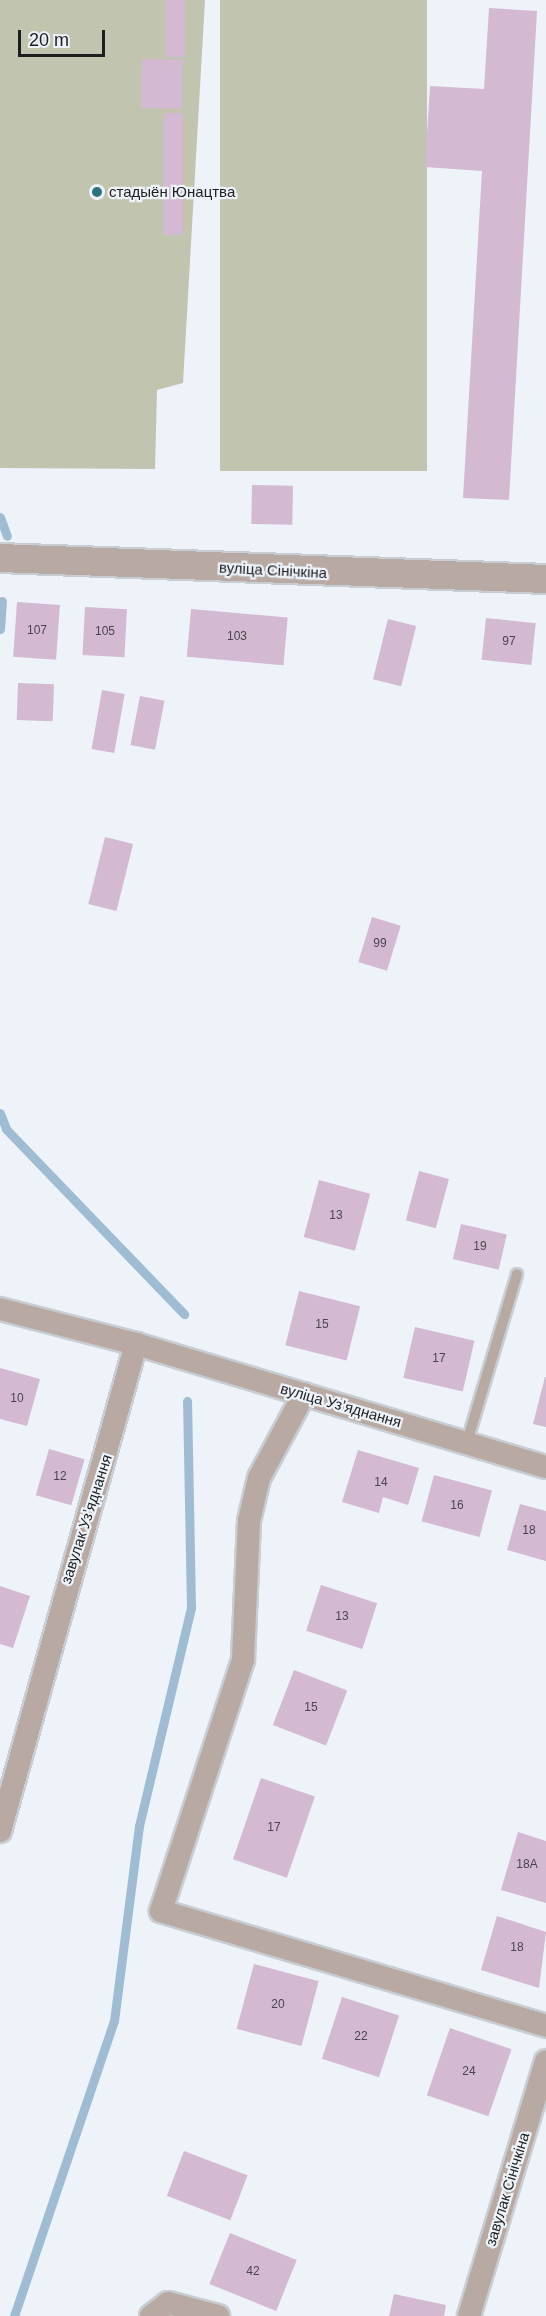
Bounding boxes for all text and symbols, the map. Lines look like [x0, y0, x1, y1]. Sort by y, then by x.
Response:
scale bar [21, 18, 108, 56]
text: 20 m [29, 30, 69, 50]
place label: стадыён Юнацтва [109, 183, 235, 201]
marker: стадыён Юнацтва [90, 185, 104, 199]
street label: вуліца Сінічкіна [219, 558, 327, 582]
house number: 107 [27, 624, 47, 638]
house number: 105 [95, 625, 115, 639]
house number: 103 [227, 630, 247, 644]
house number: 97 [502, 635, 516, 649]
house number: 99 [373, 937, 387, 951]
house number: 13 [329, 1209, 343, 1223]
house number: 19 [473, 1240, 487, 1254]
house number: 15 [315, 1318, 329, 1332]
house number: 17 [432, 1352, 446, 1366]
street label: вуліца Узʼяднання [278, 1379, 404, 1431]
house number: 10 [10, 1392, 24, 1406]
street label: завулак Узʼяднання [57, 1452, 115, 1586]
house number: 12 [53, 1470, 67, 1484]
house number: 14 [374, 1476, 388, 1490]
house number: 16 [450, 1499, 464, 1513]
house number: 18 [522, 1524, 536, 1538]
house number: 13 [335, 1610, 349, 1624]
house number: 15 [304, 1701, 318, 1715]
house number: 17 [267, 1821, 281, 1835]
house number: 18А [516, 1858, 538, 1872]
house number: 18 [510, 1941, 524, 1955]
house number: 20 [271, 1998, 285, 2012]
house number: 22 [354, 2030, 368, 2044]
house number: 24 [462, 2065, 476, 2079]
street label: завулак Сінічкіна [481, 2130, 533, 2248]
house number: 42 [246, 2265, 260, 2279]

